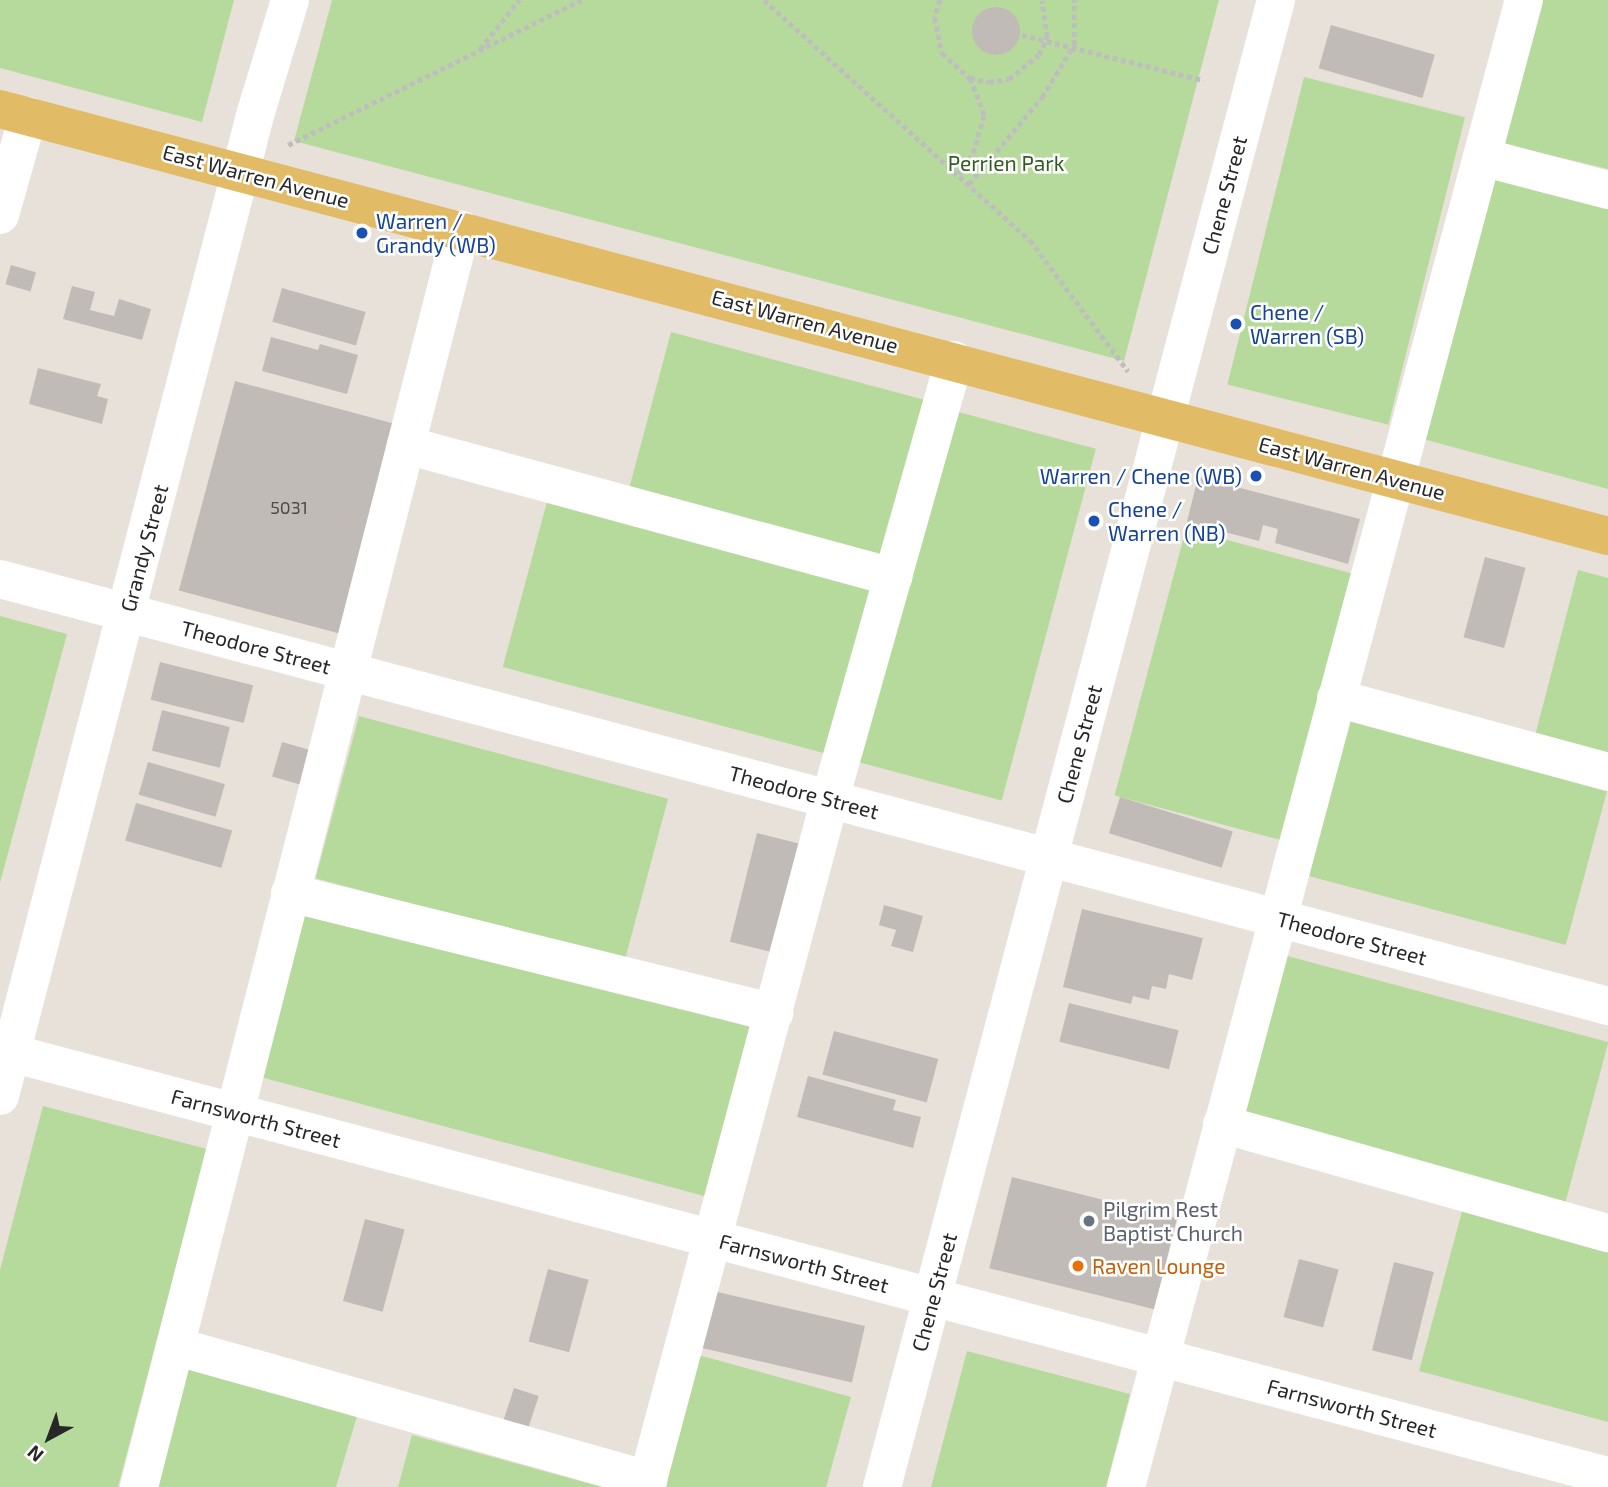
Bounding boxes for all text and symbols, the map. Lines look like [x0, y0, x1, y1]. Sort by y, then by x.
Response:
street label: Chene Street [1196, 133, 1252, 257]
street label: East Warren Avenue [160, 139, 352, 213]
park label: Perrien Park [948, 150, 1064, 176]
place label: Warren / Grandy (WB) [376, 208, 496, 258]
marker: Warren / Grandy (WB) [354, 225, 370, 241]
street label: East Warren Avenue [709, 284, 901, 358]
place label: Chene / Warren (SB) [1250, 299, 1364, 349]
marker: Chene / Warren (SB) [1228, 316, 1244, 332]
street label: East Warren Avenue [1256, 431, 1448, 505]
place label: Warren / Chene (WB) [1040, 463, 1242, 489]
marker: Warren / Chene (WB) [1248, 468, 1264, 484]
street label: Grandy Street [115, 481, 173, 615]
house number: 5031 [270, 496, 308, 518]
place label: Chene / Warren (NB) [1108, 496, 1225, 546]
marker: Chene / Warren (NB) [1086, 513, 1102, 529]
street label: Theodore Street [178, 615, 334, 679]
street label: Chene Street [1051, 682, 1107, 806]
street label: Theodore Street [726, 760, 882, 824]
street label: Theodore Street [1274, 906, 1430, 970]
street label: Farnsworth Street [168, 1083, 344, 1153]
place label: Pilgrim Rest Baptist Church [1103, 1196, 1243, 1246]
marker: Pilgrim Rest Baptist Church [1081, 1213, 1097, 1229]
street label: Farnsworth Street [716, 1228, 892, 1298]
street label: Chene Street [906, 1230, 962, 1354]
place label: Raven Lounge [1092, 1253, 1225, 1279]
marker: Raven Lounge [1070, 1258, 1086, 1274]
street label: Farnsworth Street [1264, 1373, 1440, 1443]
north arrow [14, 1403, 84, 1473]
text: N [22, 1441, 48, 1467]

